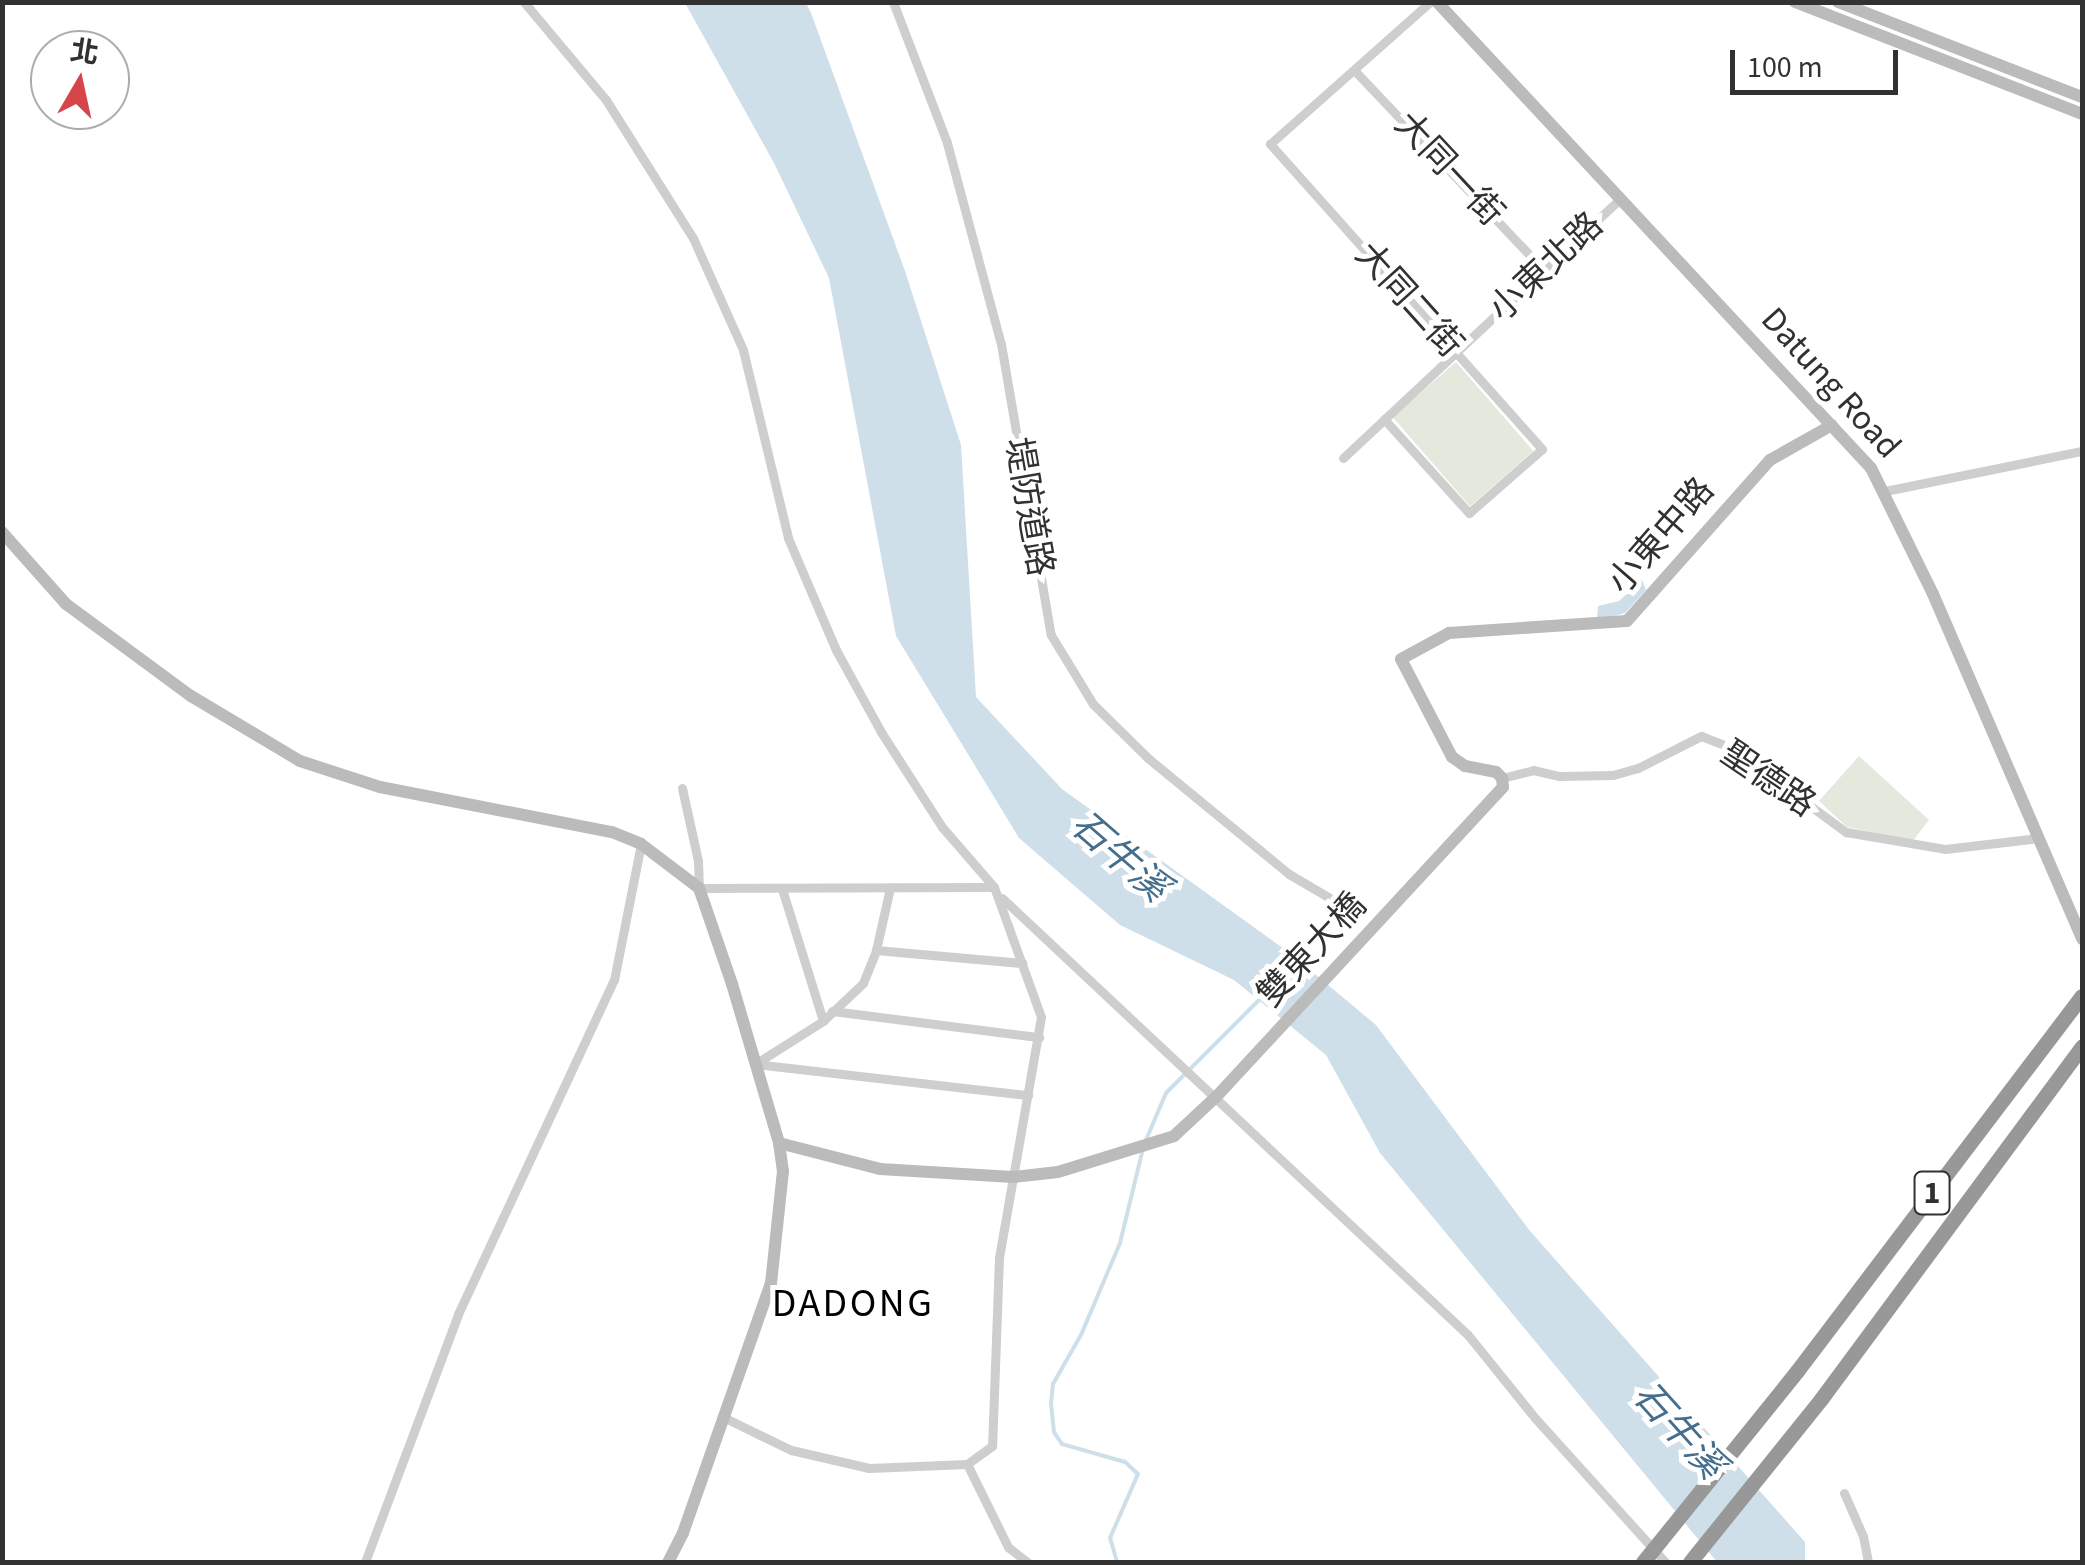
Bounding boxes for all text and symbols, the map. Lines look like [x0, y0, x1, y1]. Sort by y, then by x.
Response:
north arrow [30, 30, 130, 130]
text: 北 [67, 30, 101, 74]
scale bar [1735, 30, 1902, 92]
text: 100 m [1747, 46, 1823, 89]
street label: 大同一街 [1386, 103, 1512, 235]
street label: 小東北路 [1480, 204, 1612, 330]
street label: 大同二街 [1347, 234, 1471, 366]
street label: Datung Road [1752, 299, 1910, 467]
street label: 堤防道路 [996, 434, 1062, 580]
street label: 小東中路 [1599, 469, 1723, 603]
street label: 聖德路 [1713, 732, 1823, 826]
water label: 石牛溪 [1061, 802, 1177, 912]
street label: 雙東大橋 [1249, 884, 1375, 1016]
road number: 1 [1912, 1166, 1952, 1220]
district label: DADONG [772, 1280, 934, 1328]
water label: 石牛溪 [1623, 1373, 1733, 1489]

